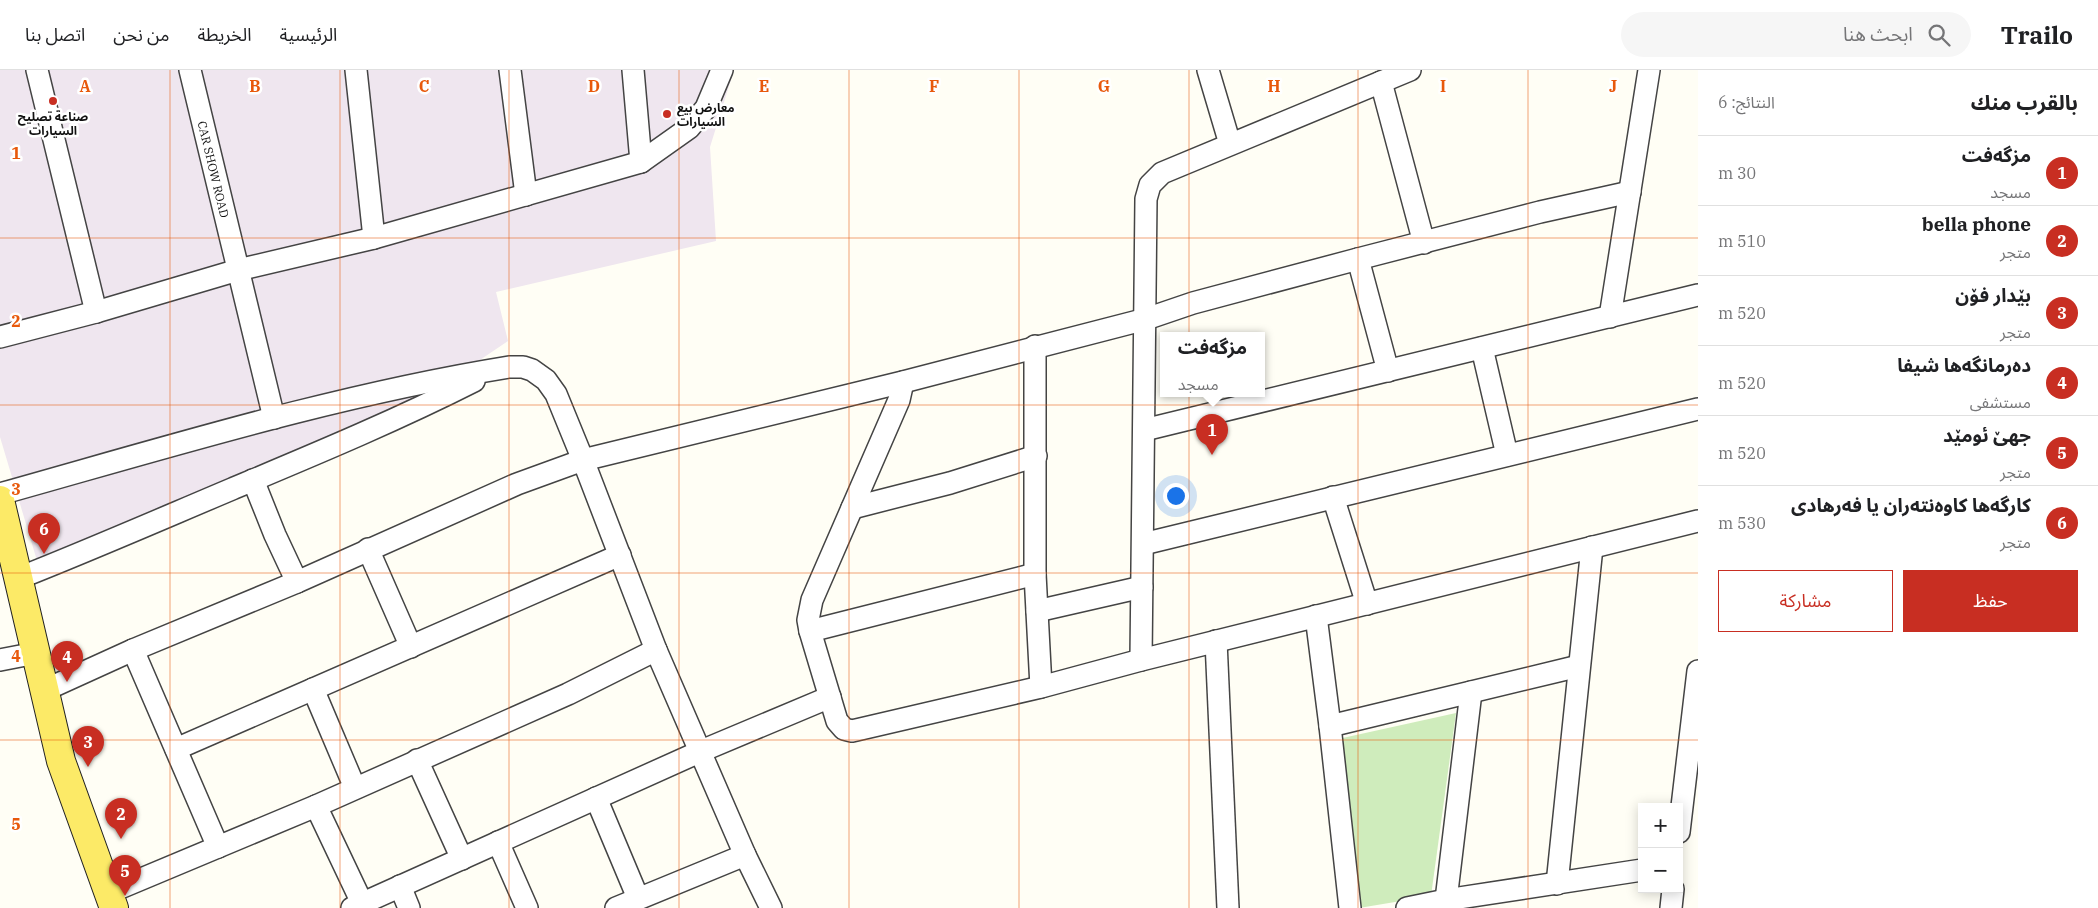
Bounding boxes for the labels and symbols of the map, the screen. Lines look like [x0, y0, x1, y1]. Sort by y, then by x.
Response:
text: A [79, 76, 91, 96]
text: B [249, 76, 261, 96]
text: C [419, 76, 429, 96]
text: D [588, 76, 600, 96]
text: E [759, 76, 769, 96]
text: F [929, 76, 939, 96]
text: G [1098, 76, 1110, 96]
text: H [1268, 76, 1281, 96]
text: I [1440, 76, 1446, 96]
text: J [1609, 76, 1617, 96]
marker: صناعة تصليح السيارات [47, 95, 59, 107]
place label: معارض بيع السيارات [677, 100, 734, 129]
marker: معارض بيع السيارات [661, 108, 673, 120]
place label: صناعة تصليح السيارات [18, 109, 89, 138]
street label: CAR SHOW ROAD [195, 119, 233, 219]
text: 1 [11, 143, 21, 163]
text: 2 [11, 311, 21, 331]
pin: 1 [1196, 414, 1228, 455]
text: 3 [11, 479, 21, 499]
your location [1163, 483, 1189, 509]
pin: 6 [28, 513, 60, 554]
pin: 4 [51, 641, 83, 682]
text: 4 [11, 646, 21, 666]
pin: 3 [72, 726, 104, 767]
pin: 2 [105, 798, 137, 839]
text: 5 [11, 814, 21, 834]
pin: 5 [109, 855, 141, 896]

